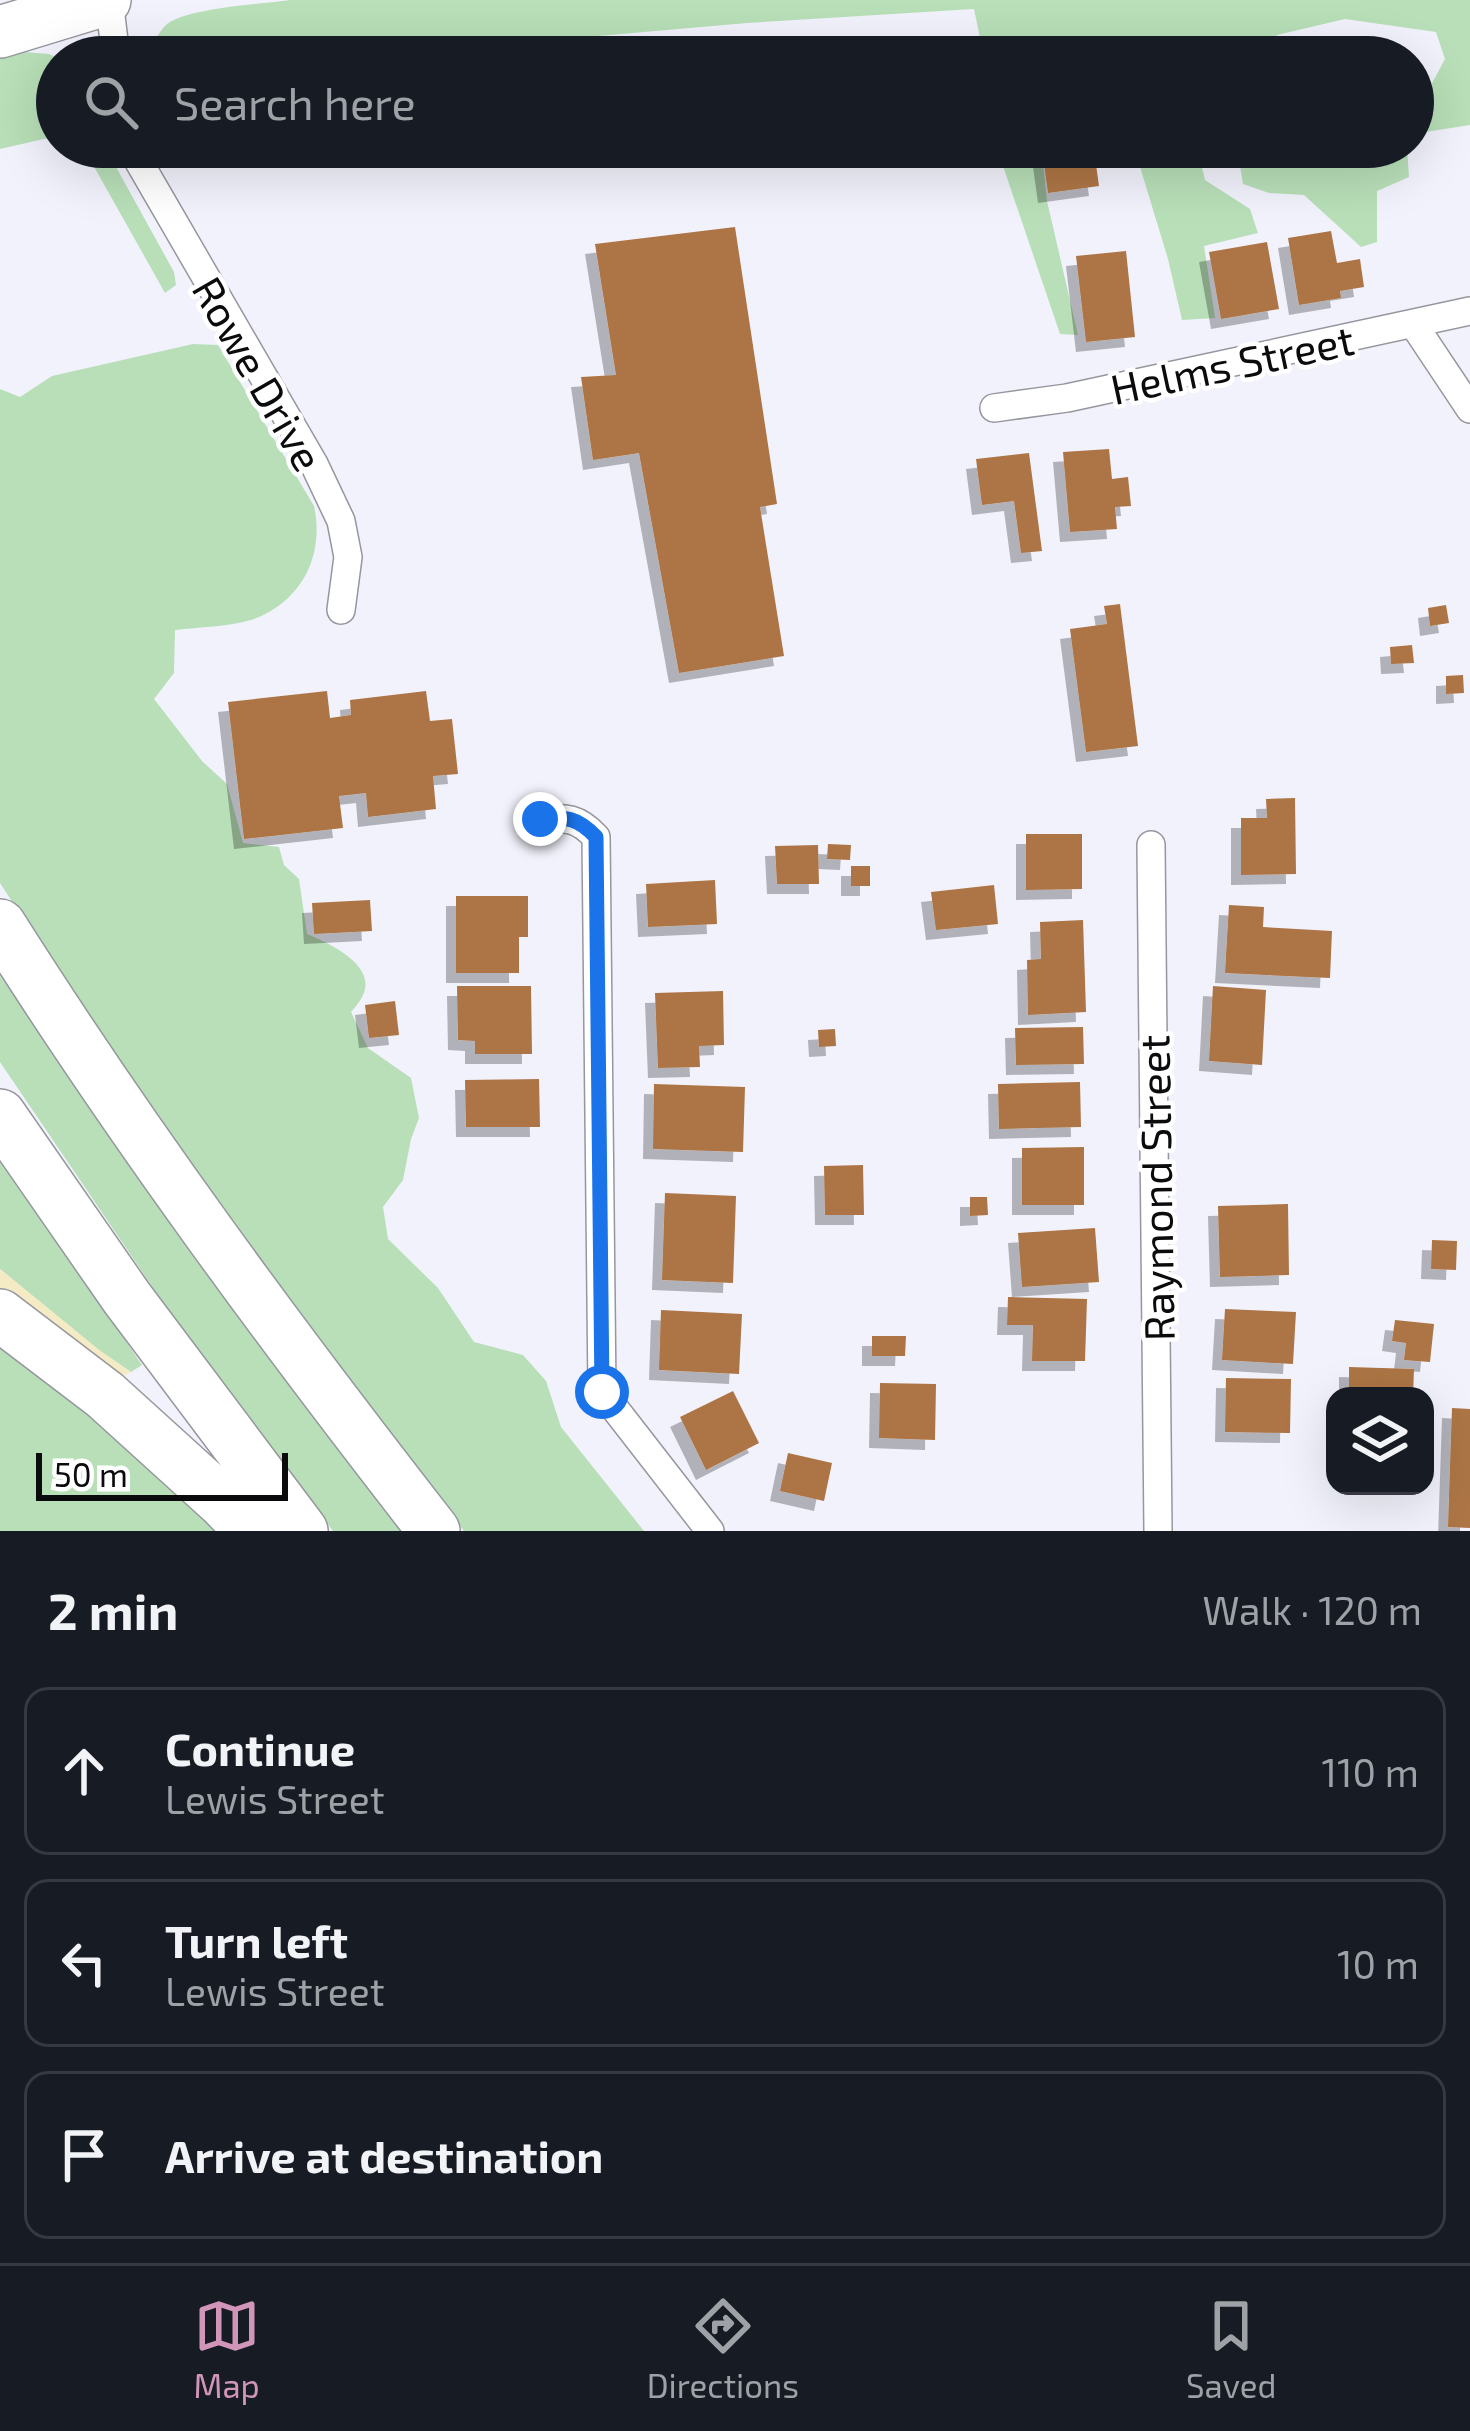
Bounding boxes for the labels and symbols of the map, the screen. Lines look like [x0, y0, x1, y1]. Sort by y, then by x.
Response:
street label: Rowe Drive [183, 267, 335, 479]
street label: Helms Street [1106, 313, 1358, 413]
route end [513, 792, 567, 846]
street label: Raymond Street [1127, 1034, 1183, 1342]
route start [575, 1365, 629, 1419]
scale bar [36, 1447, 288, 1500]

